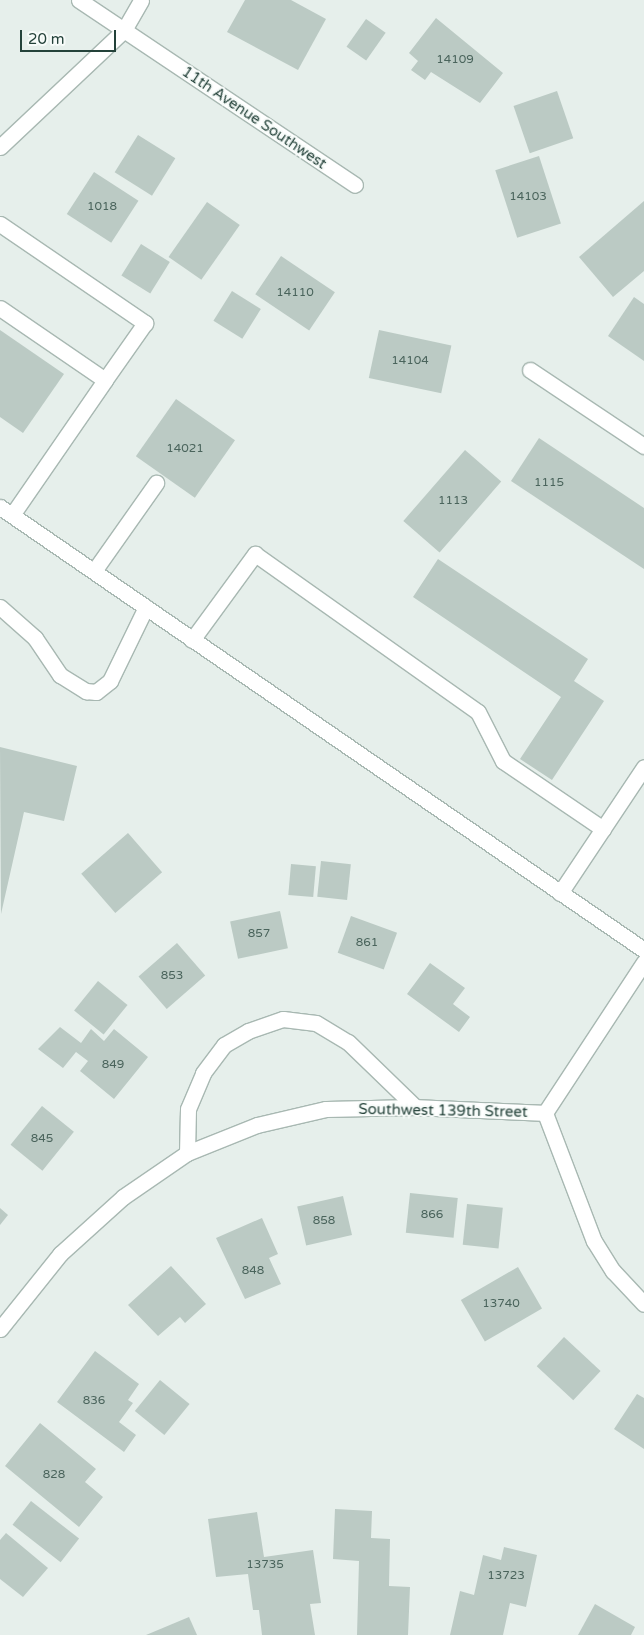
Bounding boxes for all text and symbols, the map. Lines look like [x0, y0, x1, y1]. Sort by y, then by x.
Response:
scale bar [22, 20, 119, 52]
text: 20 m [28, 30, 65, 48]
house number: 14109 [436, 53, 474, 67]
street label: 11th Avenue Southwest [178, 63, 330, 173]
house number: 14103 [509, 190, 547, 204]
house number: 1018 [87, 200, 117, 214]
house number: 14110 [276, 286, 314, 300]
house number: 14104 [391, 354, 429, 368]
house number: 14021 [166, 442, 204, 456]
house number: 1115 [534, 476, 564, 490]
house number: 1113 [438, 494, 468, 508]
house number: 857 [248, 927, 270, 941]
house number: 861 [356, 936, 378, 950]
house number: 853 [161, 969, 183, 983]
house number: 849 [102, 1058, 124, 1072]
street label: Southwest 139th Street [358, 1101, 528, 1121]
house number: 845 [31, 1132, 53, 1146]
house number: 866 [421, 1208, 443, 1222]
house number: 858 [313, 1214, 335, 1228]
house number: 848 [242, 1264, 264, 1278]
house number: 13740 [482, 1297, 520, 1311]
house number: 836 [83, 1394, 105, 1408]
house number: 828 [43, 1468, 65, 1482]
house number: 13735 [246, 1558, 284, 1572]
house number: 13723 [487, 1569, 525, 1583]

